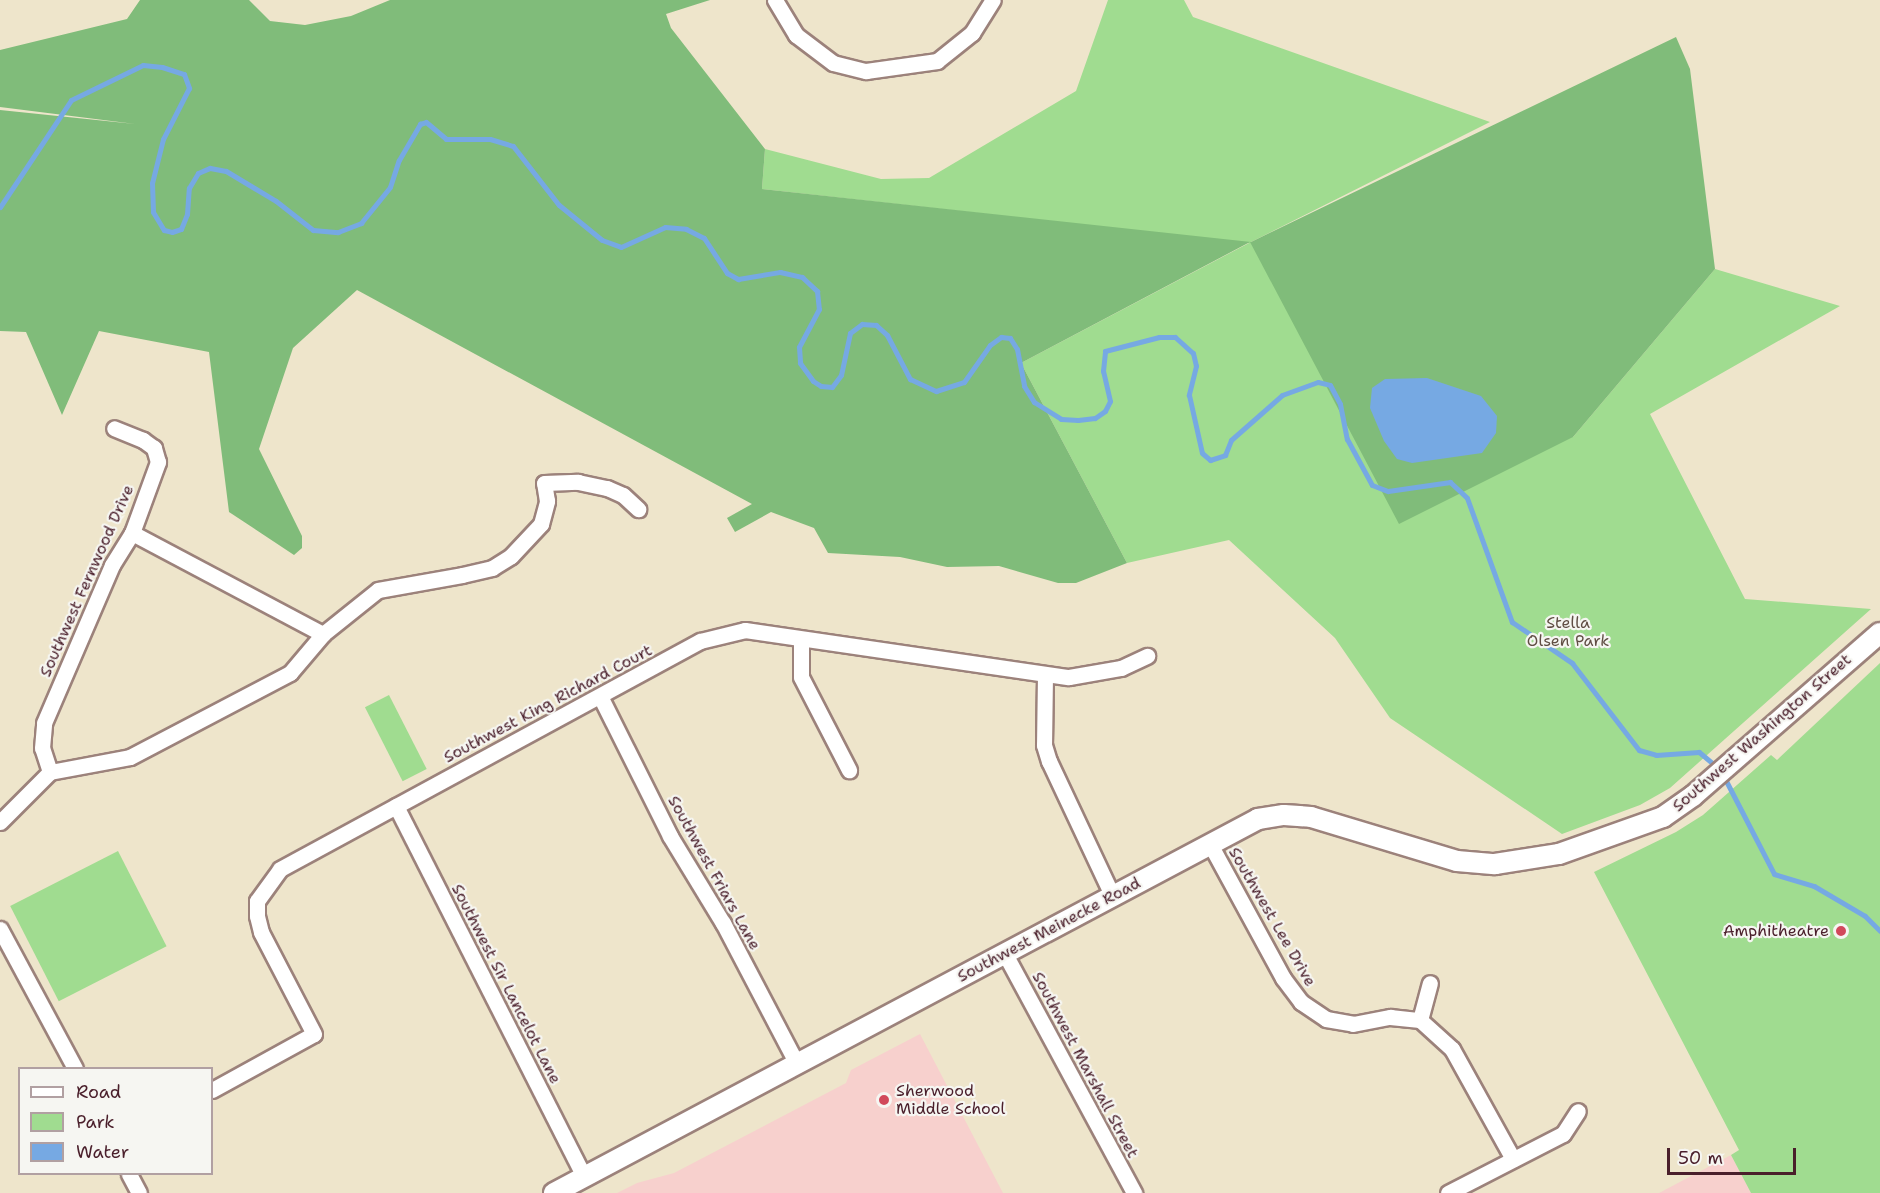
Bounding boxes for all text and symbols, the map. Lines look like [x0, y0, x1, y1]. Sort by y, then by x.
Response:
street label: Southwest Fernwood Drive [36, 482, 138, 680]
park label: Stella Olsen Park [1527, 613, 1609, 651]
street label: Southwest King Richard Court [441, 641, 655, 767]
street label: Southwest Washington Street [1669, 650, 1855, 816]
street label: Southwest Friars Lane [664, 793, 764, 953]
street label: Southwest Lee Drive [1224, 844, 1320, 990]
street label: Southwest Meinecke Road [954, 873, 1144, 987]
street label: Southwest Sir Lancelot Lane [447, 881, 565, 1087]
place label: Amphitheatre [1723, 921, 1829, 941]
marker: Amphitheatre [1834, 924, 1848, 938]
street label: Southwest Marshall Street [1028, 969, 1142, 1161]
legend [18, 1067, 213, 1175]
text: Road [76, 1080, 121, 1104]
place label: Sherwood Middle School [896, 1081, 1005, 1119]
marker: Sherwood Middle School [877, 1093, 891, 1107]
text: Park [76, 1110, 115, 1134]
scale bar [1670, 1136, 1799, 1174]
text: Water [76, 1140, 129, 1164]
text: 50 m [1678, 1146, 1723, 1170]

